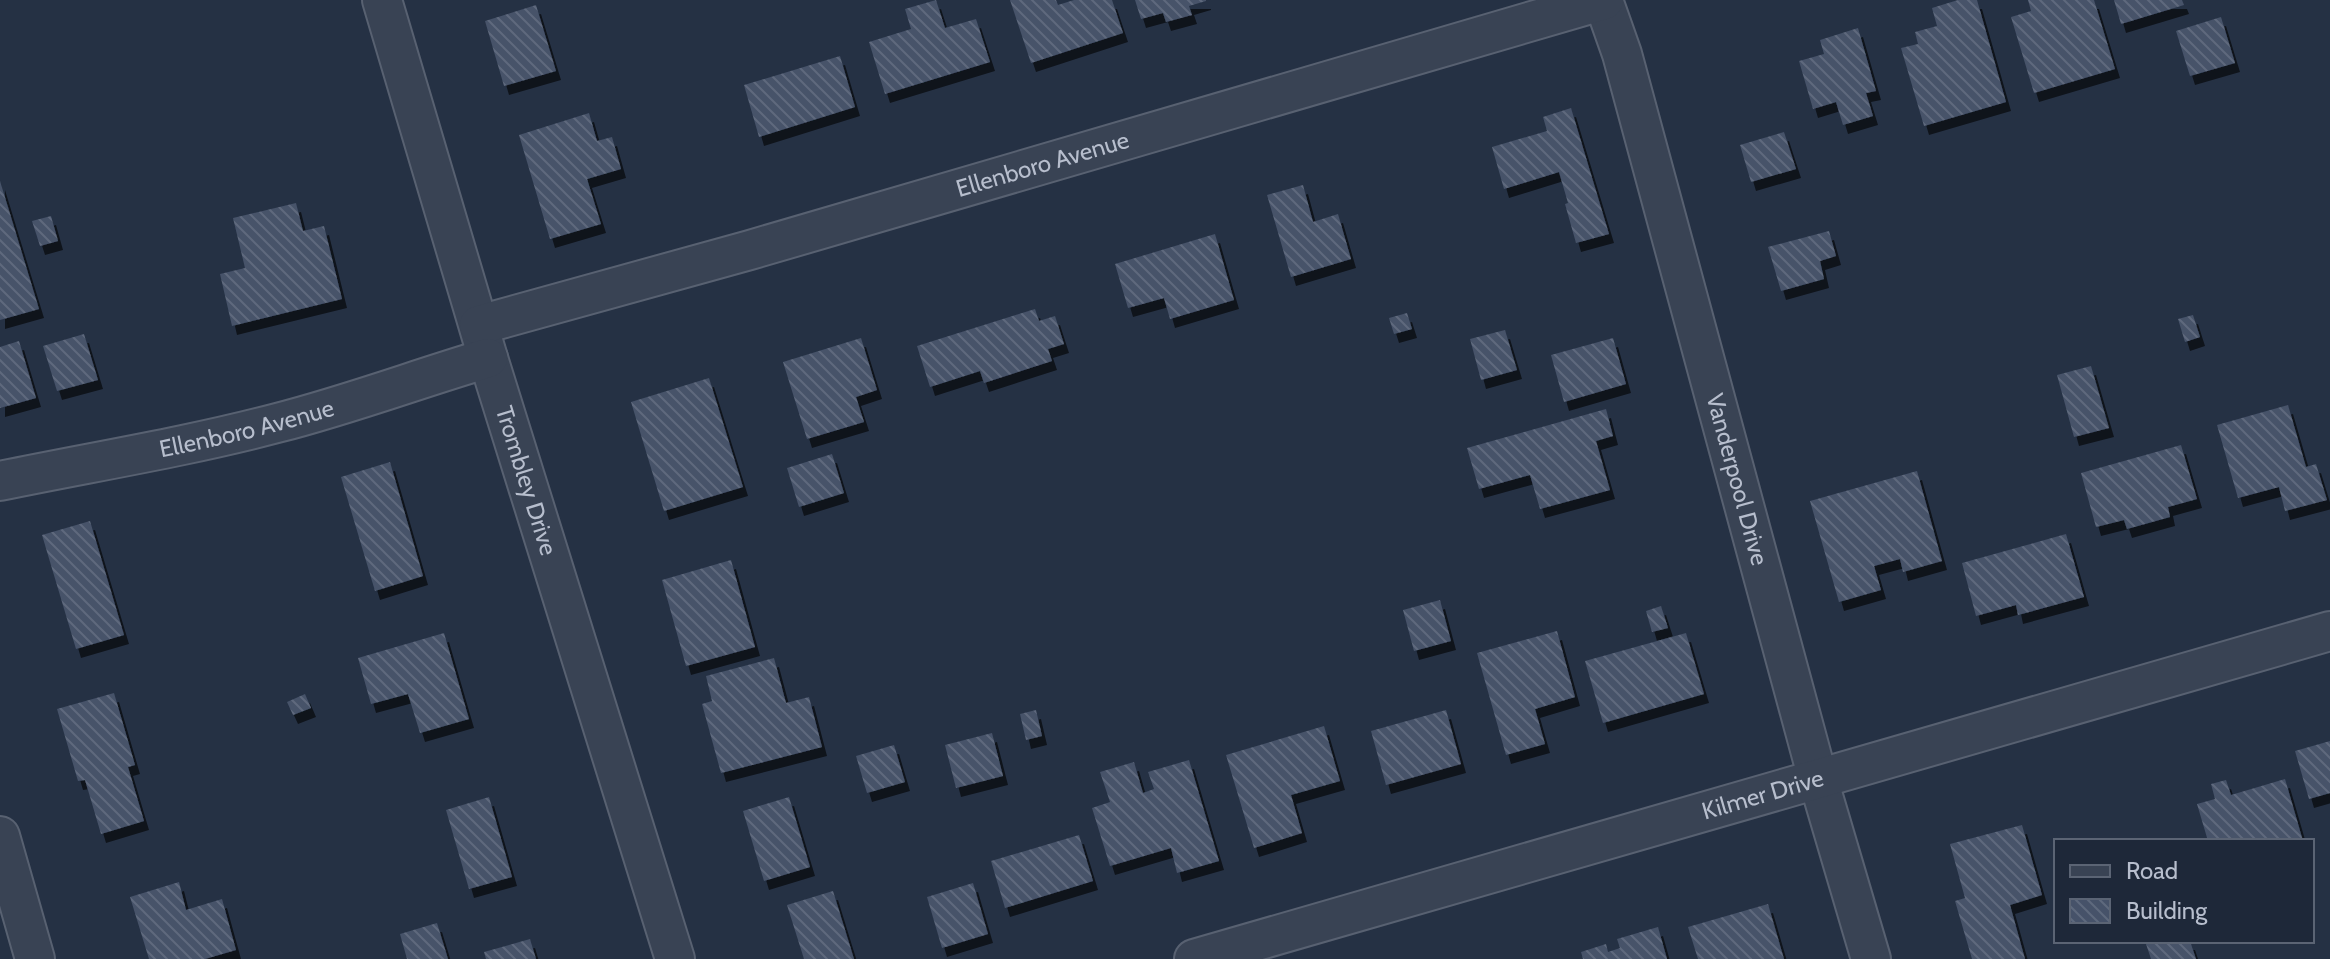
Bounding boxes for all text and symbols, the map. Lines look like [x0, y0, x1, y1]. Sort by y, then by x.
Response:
street label: Ellenboro Avenue [953, 125, 1132, 203]
street label: Vanderpool Drive [1700, 390, 1775, 568]
street label: Ellenboro Avenue [157, 393, 337, 463]
street label: Trombley Drive [490, 403, 564, 559]
street label: Kilmer Drive [1698, 763, 1827, 826]
legend [2054, 839, 2314, 943]
text: Road [2126, 856, 2178, 885]
text: Building [2126, 896, 2208, 925]

